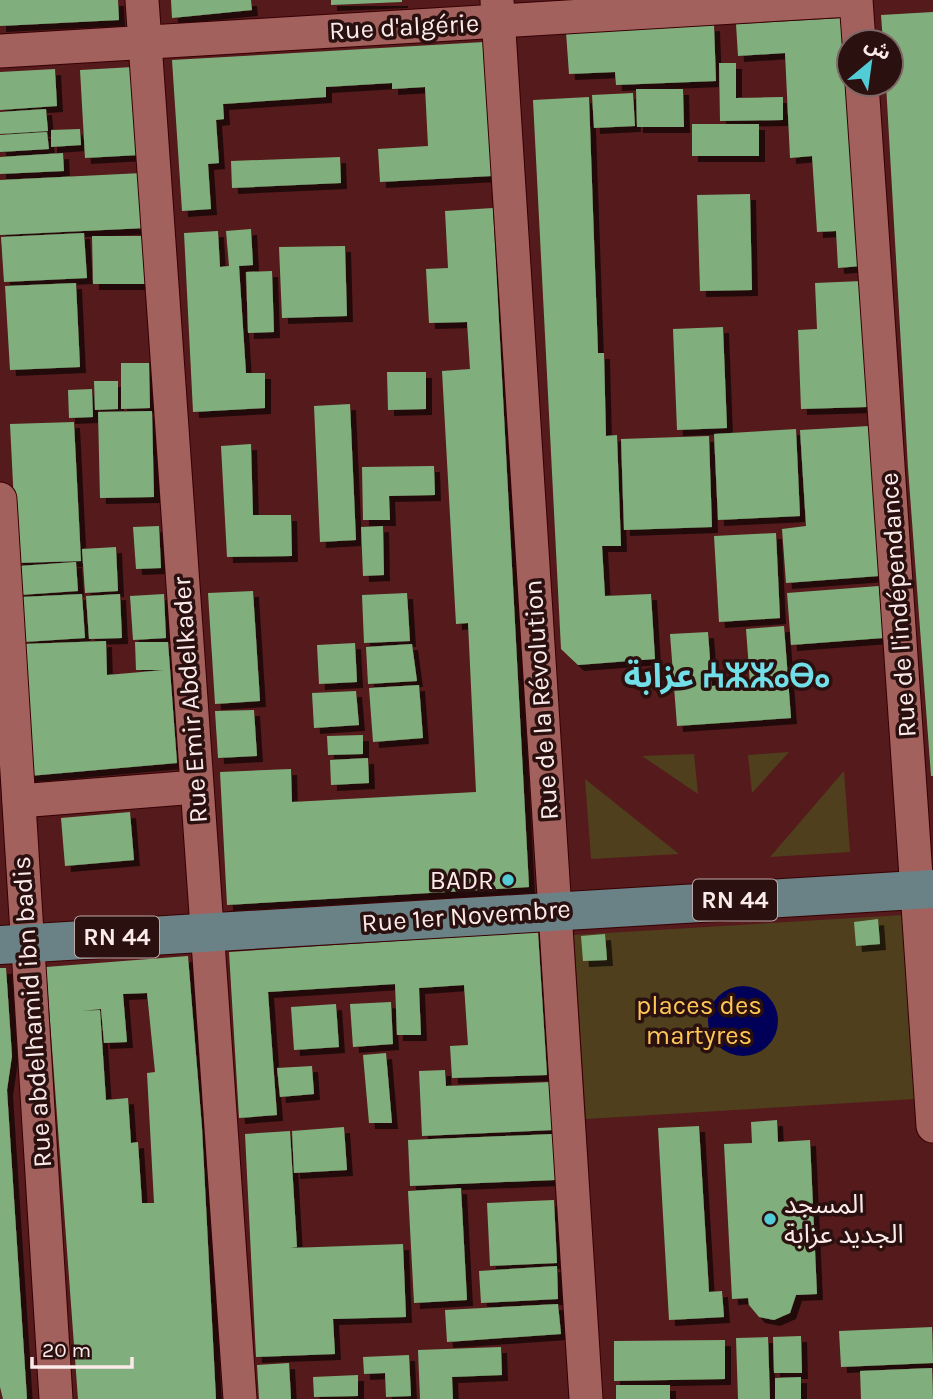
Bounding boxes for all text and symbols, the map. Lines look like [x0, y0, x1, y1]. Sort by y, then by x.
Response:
street label: Rue d'algérie [328, 8, 480, 46]
north arrow [835, 28, 905, 98]
text: ش [861, 33, 894, 65]
street label: Rue de l'indépendance [873, 471, 923, 739]
street label: Rue Emir Abdelkader [166, 575, 214, 824]
street label: Rue de la Révolution [517, 579, 565, 821]
district label: عزابة ⵄⵣⵣⴰⴱⴰ [624, 657, 830, 695]
street label: Rue abdelhamid ibn badis [6, 855, 58, 1169]
place label: BADR [430, 865, 494, 896]
marker: BADR [500, 872, 516, 888]
road number: RN 44 [693, 880, 777, 920]
street label: Rue 1er Novembre [360, 893, 572, 939]
road number: RN 44 [75, 917, 159, 958]
park label: places des martyres [636, 990, 762, 1051]
place label: المسجد الجديد عزابة [784, 1189, 904, 1250]
marker: المسجد الجديد عزابة [762, 1211, 778, 1227]
scale bar [32, 1326, 131, 1370]
text: 20 m [42, 1338, 91, 1362]

